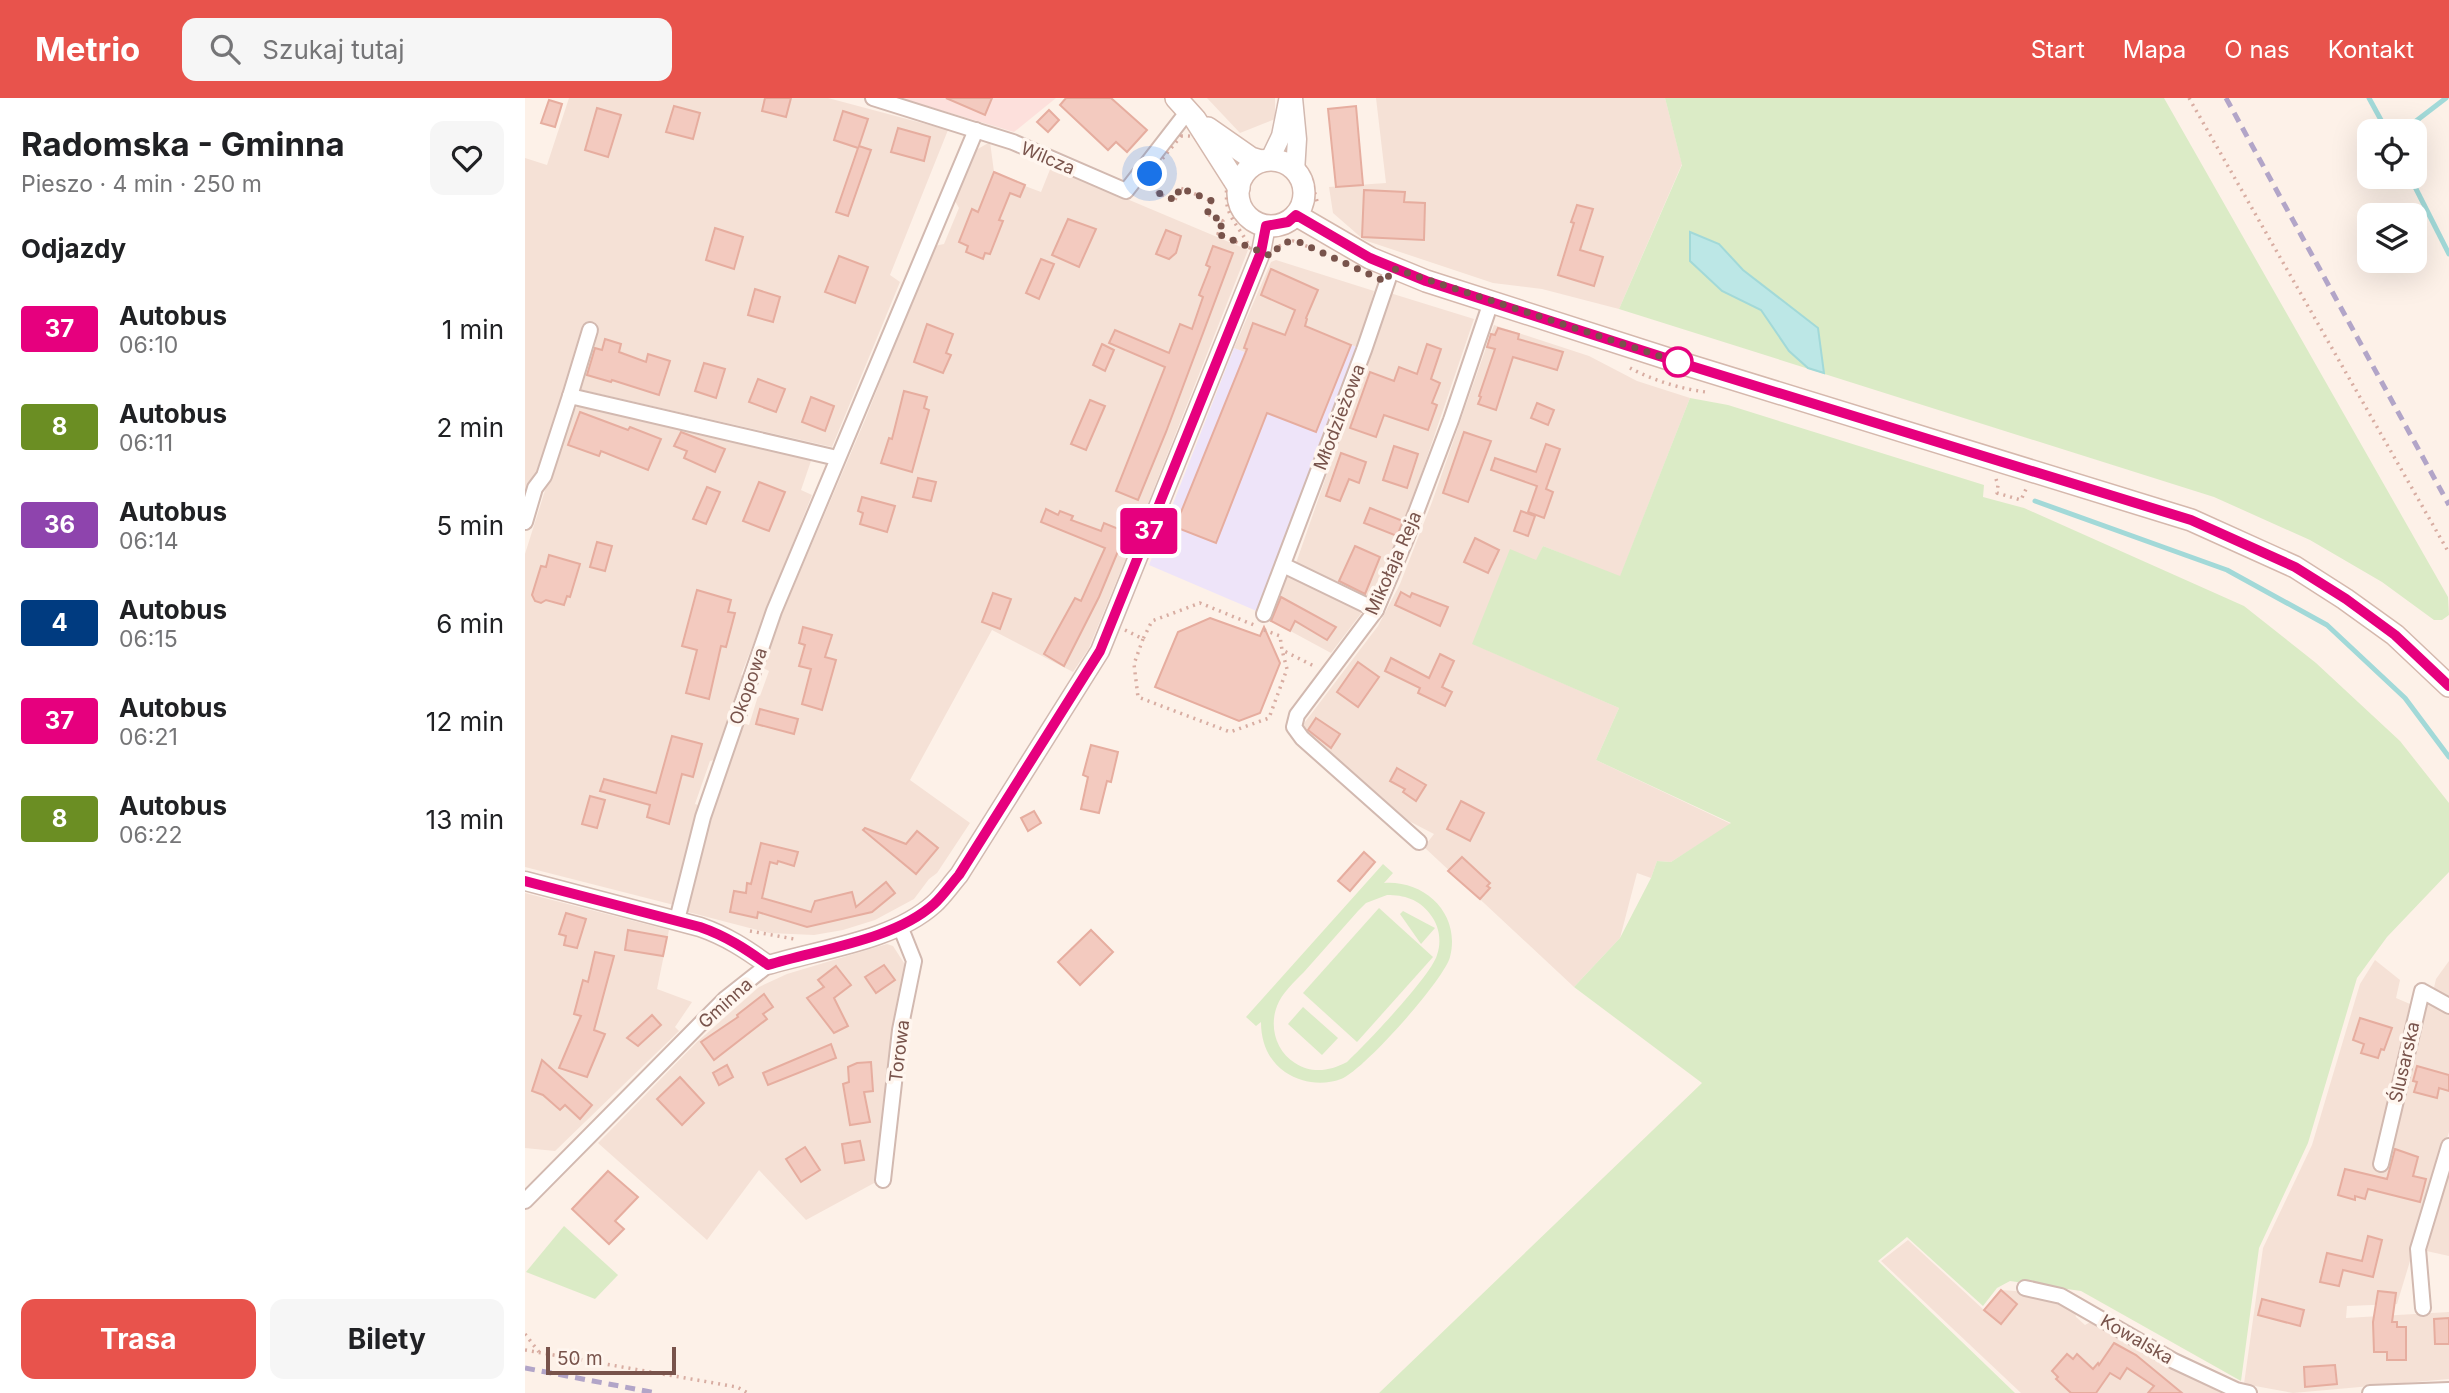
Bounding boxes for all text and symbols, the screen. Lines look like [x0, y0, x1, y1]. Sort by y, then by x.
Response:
search box [182, 18, 672, 81]
text: Metrio [35, 29, 140, 69]
icon: search [206, 30, 244, 68]
text: Szukaj tutaj [262, 34, 405, 65]
text: Start [2031, 35, 2085, 64]
text: Mapa [2123, 35, 2186, 64]
text: O nas [2224, 35, 2290, 64]
text: Kontakt [2328, 35, 2414, 64]
map controls [2357, 119, 2427, 273]
button: locate [2357, 119, 2427, 189]
button: heart [430, 121, 504, 195]
text: Radomska - Gminna [21, 124, 345, 164]
street label: Wilcza [1018, 137, 1078, 179]
your location [1132, 156, 1167, 191]
text: Pieszo · 4 min · 250 m [21, 170, 262, 198]
button: layers [2357, 203, 2427, 273]
text: Odjazdy [21, 233, 126, 264]
text: Autobus [119, 300, 227, 331]
text: 37 [45, 314, 74, 343]
text: 1 min [442, 314, 504, 345]
text: 06:10 [119, 331, 178, 359]
unlabelled marker [1663, 347, 1693, 377]
street label: Młodzieżowa [1309, 361, 1369, 473]
text: Autobus [119, 398, 227, 429]
text: 8 [52, 412, 67, 441]
text: 2 min [436, 412, 504, 443]
text: 06:11 [119, 429, 173, 457]
text: Autobus [119, 496, 227, 527]
line badge: 37 [1117, 508, 1181, 554]
street label: Mikołaja Reja [1361, 508, 1425, 618]
text: 36 [44, 510, 75, 539]
text: 5 min [436, 510, 504, 541]
text: 37 [1134, 516, 1164, 545]
text: 06:14 [119, 527, 179, 555]
text: Autobus [119, 594, 227, 625]
text: 4 [51, 608, 68, 637]
text: 6 min [436, 608, 504, 639]
text: 06:15 [119, 625, 178, 653]
street label: Okopowa [725, 645, 771, 727]
text: Autobus [119, 692, 227, 723]
text: 37 [45, 706, 74, 735]
text: 12 min [426, 706, 504, 737]
text: 06:21 [119, 723, 178, 751]
text: Autobus [119, 790, 227, 821]
text: 8 [52, 804, 67, 833]
text: 13 min [426, 804, 504, 835]
text: 06:22 [119, 821, 182, 849]
street label: Gminna [694, 973, 756, 1033]
street label: Torowa [885, 1019, 913, 1083]
street label: Ślusarska [2384, 1019, 2424, 1105]
button: Trasa [21, 1299, 256, 1379]
button: Bilety [270, 1299, 504, 1379]
street label: Kowalska [2097, 1310, 2177, 1368]
scale bar [546, 1344, 675, 1376]
text: 50 m [557, 1347, 603, 1370]

